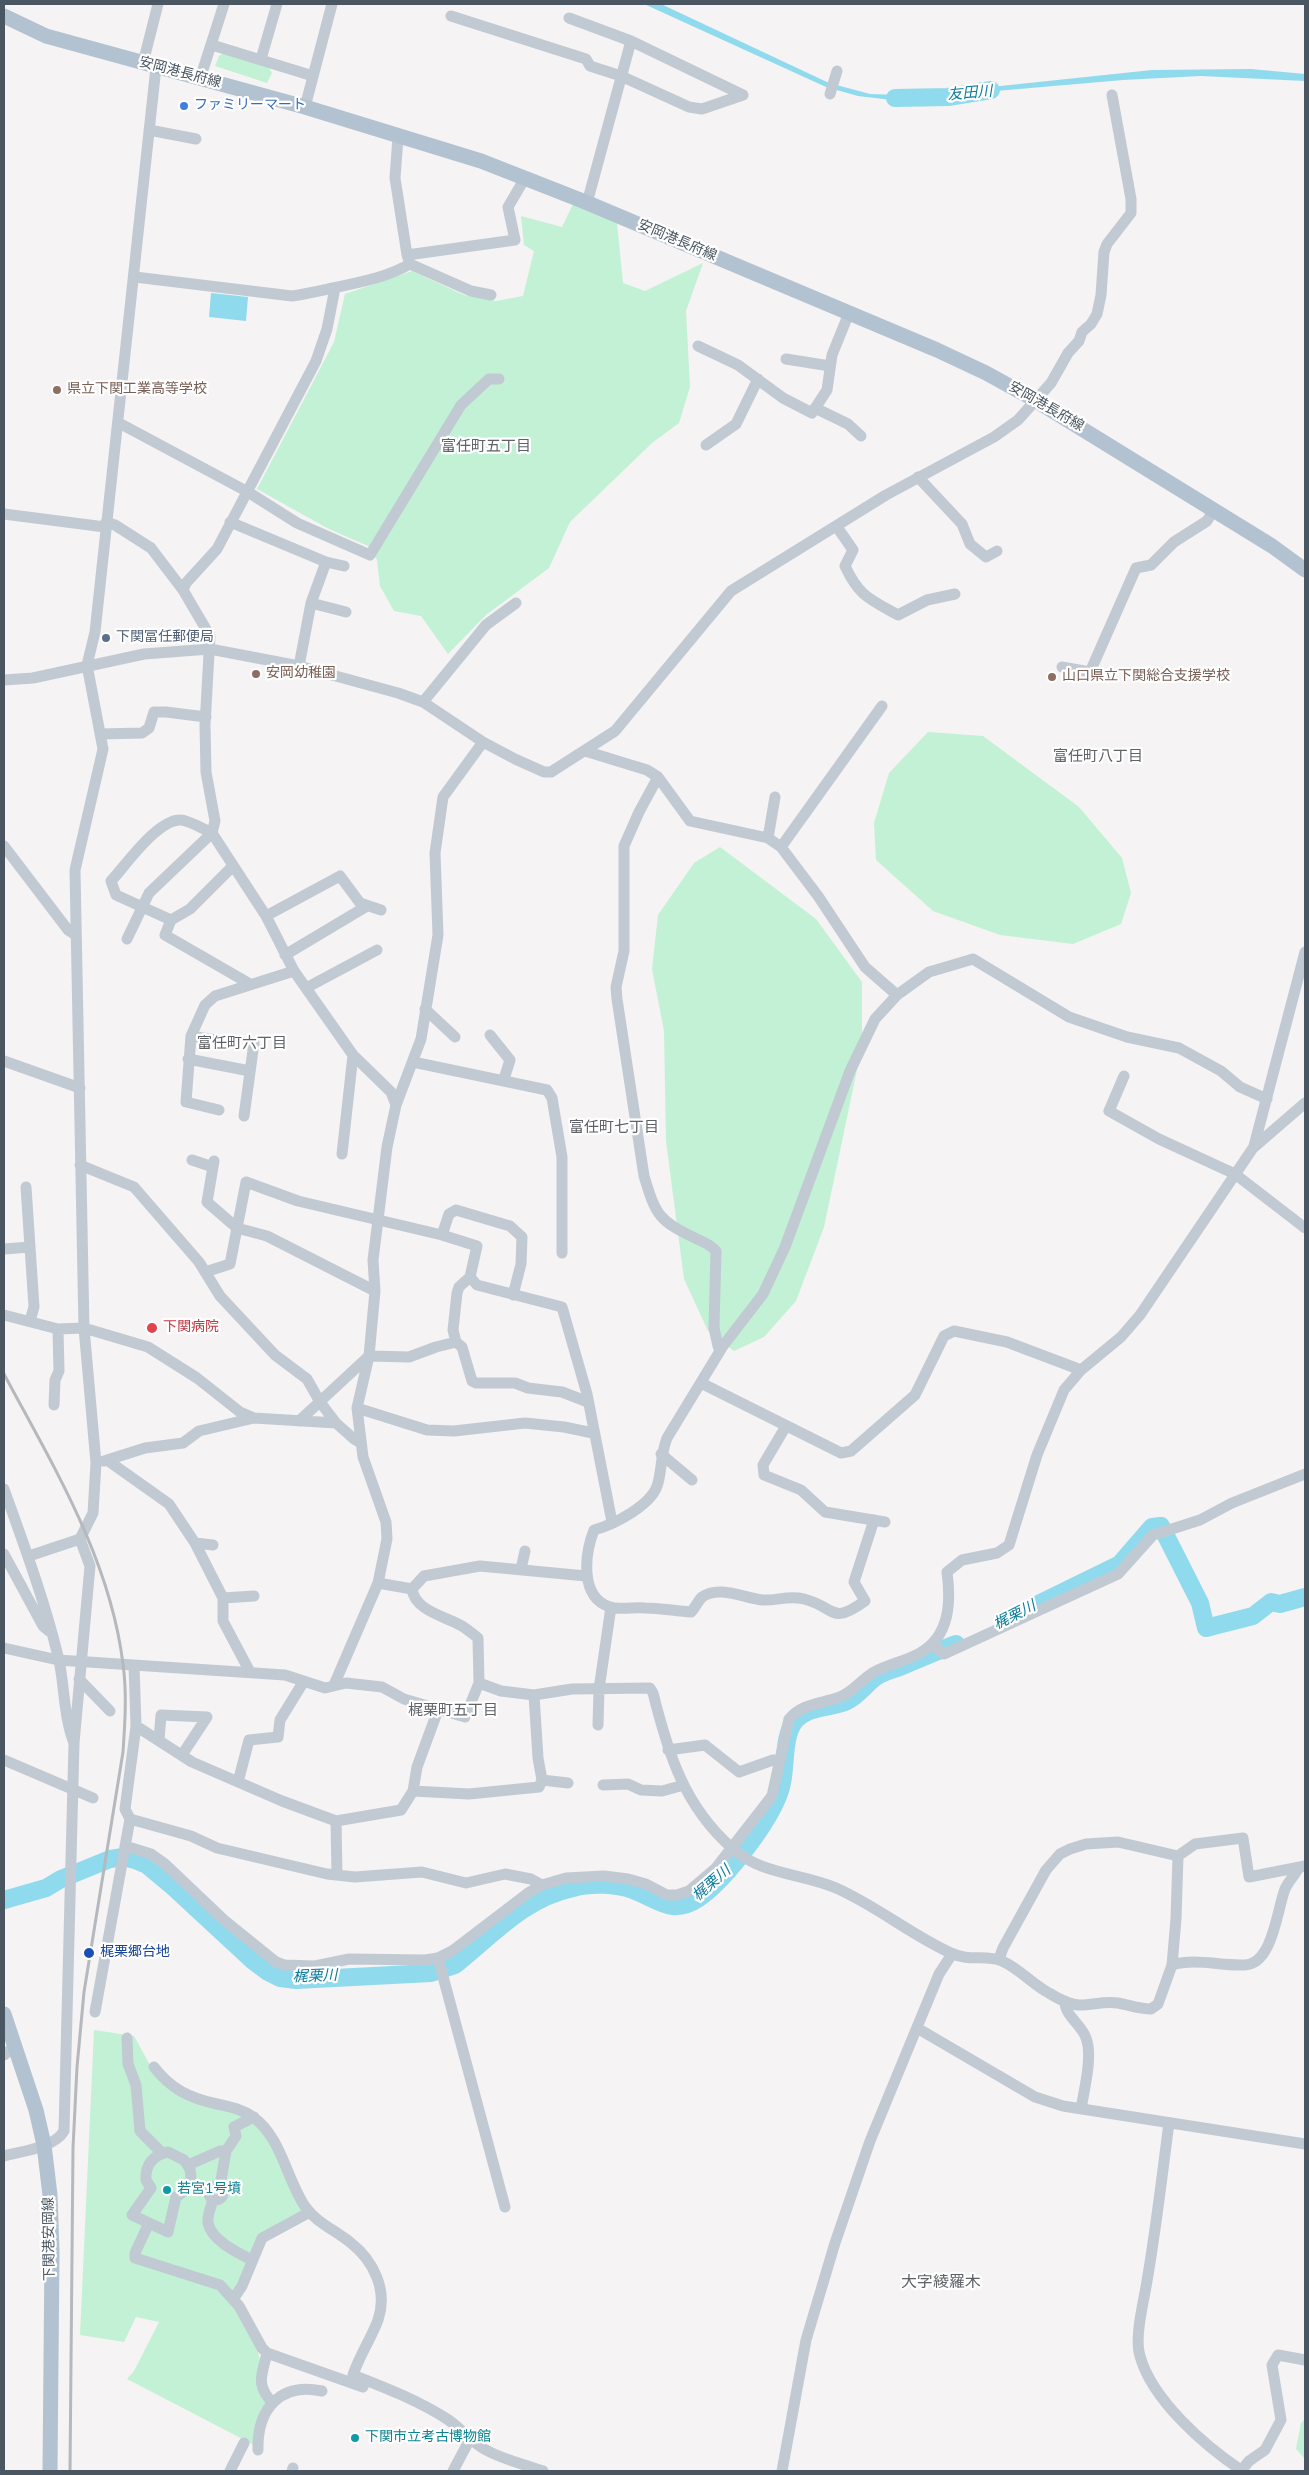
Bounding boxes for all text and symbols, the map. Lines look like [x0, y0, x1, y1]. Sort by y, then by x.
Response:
street label: 安岡港長府線 [137, 54, 223, 92]
water label: 友田川 [947, 83, 993, 105]
place label: ファミリーマート [194, 98, 306, 114]
marker: ファミリーマート [178, 100, 190, 112]
street label: 安岡港長府線 [635, 217, 719, 265]
street label: 安岡港長府線 [1005, 379, 1087, 435]
place label: 県立下関工業高等学校 [67, 382, 207, 398]
marker: 県立下関工業高等学校 [51, 384, 63, 396]
district label: 富任町五丁目 [441, 438, 531, 456]
place label: 下関冨任郵便局 [116, 630, 214, 646]
marker: 下関冨任郵便局 [100, 632, 112, 644]
place label: 安岡幼稚園 [266, 666, 336, 682]
marker: 安岡幼稚園 [250, 668, 262, 680]
place label: 山口県立下関総合支援学校 [1062, 669, 1230, 685]
marker: 山口県立下関総合支援学校 [1046, 671, 1058, 683]
district label: 富任町八丁目 [1053, 748, 1143, 766]
district label: 富任町六丁目 [197, 1035, 287, 1053]
district label: 富任町七丁目 [569, 1119, 659, 1137]
place label: 下関病院 [163, 1320, 219, 1336]
marker: 下関病院 [145, 1321, 159, 1335]
water label: 梶栗川 [991, 1598, 1039, 1634]
district label: 梶栗町五丁目 [408, 1702, 498, 1720]
water label: 梶栗川 [689, 1862, 735, 1906]
place label: 梶栗郷台地 [100, 1945, 170, 1961]
marker: 梶栗郷台地 [82, 1946, 96, 1960]
water label: 梶栗川 [292, 1967, 338, 1987]
place label: 若宮1号墳 [177, 2182, 241, 2198]
marker: 若宮1号墳 [161, 2184, 173, 2196]
street label: 下関港安岡線 [41, 2197, 59, 2281]
district label: 大字綾羅木 [901, 2273, 981, 2293]
place label: 下関市立考古博物館 [365, 2430, 491, 2446]
marker: 下関市立考古博物館 [349, 2432, 361, 2444]

